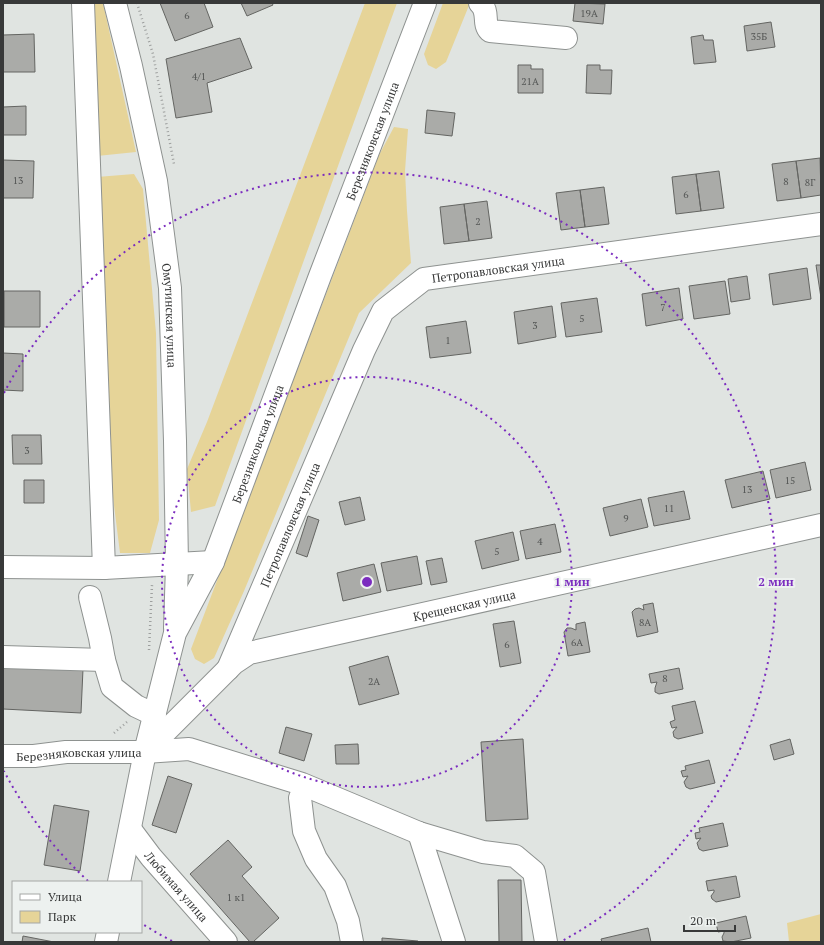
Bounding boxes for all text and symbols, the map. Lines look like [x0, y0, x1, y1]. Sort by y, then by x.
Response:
house number: 19А [580, 7, 598, 20]
house number: 6 [184, 9, 190, 22]
house number: 35Б [751, 30, 767, 43]
house number: 4/1 [192, 70, 206, 83]
house number: 21А [521, 75, 539, 88]
street label: Березняковская улица [342, 80, 402, 202]
house number: 13 [13, 174, 23, 187]
house number: 8 [783, 175, 789, 188]
house number: 8Г [805, 176, 815, 189]
house number: 6 [683, 188, 689, 201]
house number: 2 [475, 215, 481, 228]
street label: Петропавловская улица [431, 252, 565, 285]
street label: Омутинская улица [159, 262, 180, 368]
house number: 7 [660, 301, 666, 314]
house number: 5 [579, 312, 585, 325]
house number: 3 [532, 319, 538, 332]
house number: 1 [445, 334, 451, 347]
street label: Березняковская улица [228, 382, 286, 505]
house number: 3 [24, 444, 30, 457]
street label: Петропавловская улица [256, 460, 323, 589]
house number: 15 [785, 474, 795, 487]
house number: 13 [742, 483, 752, 496]
house number: 11 [664, 502, 674, 515]
house number: 9 [623, 512, 629, 525]
house number: 4 [537, 535, 543, 548]
house number: 5 [494, 545, 500, 558]
text: 1 мин [554, 574, 590, 589]
text: 2 мин [758, 574, 794, 589]
centre of rings [360, 575, 374, 589]
street label: Крещенская улица [411, 586, 517, 624]
house number: 8А [639, 616, 651, 629]
house number: 6А [571, 636, 583, 649]
house number: 6 [504, 638, 510, 651]
house number: 8 [662, 672, 668, 685]
house number: 2А [368, 675, 380, 688]
street label: Березняковская улица [16, 744, 141, 764]
street label: Любимая улица [141, 848, 212, 924]
legend [12, 881, 142, 933]
text: Улица [48, 889, 82, 904]
house number: 1 к1 [227, 891, 245, 904]
scale bar [684, 907, 735, 933]
text: Парк [48, 909, 76, 924]
text: 20 m [690, 913, 717, 928]

